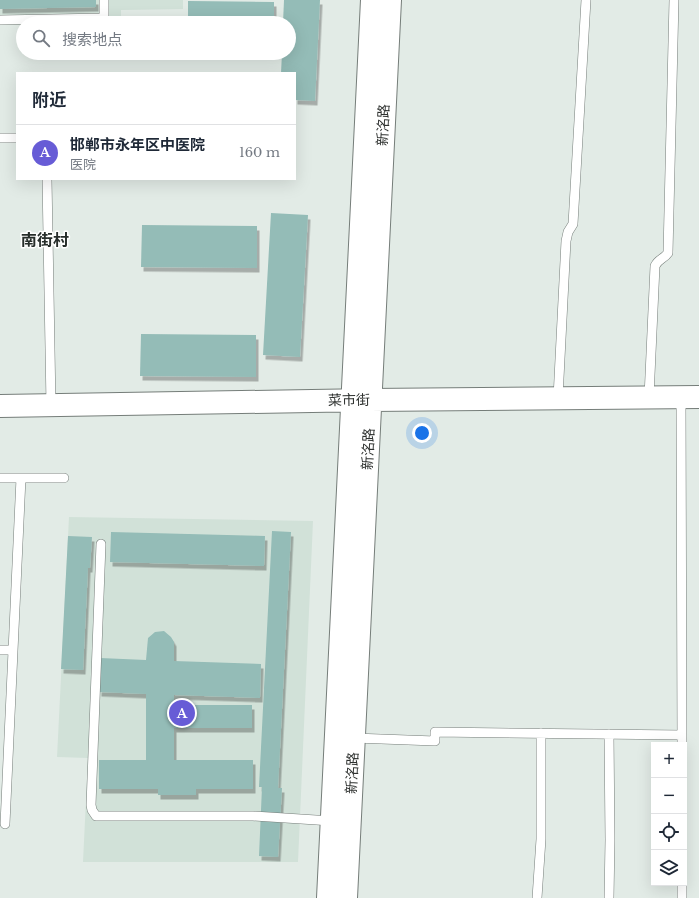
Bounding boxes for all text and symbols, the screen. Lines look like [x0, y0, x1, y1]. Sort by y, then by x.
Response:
search box [16, 16, 296, 60]
icon: search [30, 27, 52, 49]
text: 搜索地点 [62, 30, 122, 49]
text: 附近 [32, 90, 66, 111]
street label: 新洺路 [373, 104, 393, 146]
text: 邯郸市永年区中医院 [70, 135, 205, 154]
text: A [40, 144, 50, 161]
text: 160 m [239, 144, 280, 161]
text: 医院 [70, 156, 96, 173]
district label: 南街村 [21, 230, 69, 250]
street label: 菜市街 [328, 391, 370, 409]
your location [412, 423, 432, 443]
street label: 新洺路 [358, 428, 378, 470]
pin: A [169, 698, 195, 728]
map controls [651, 742, 687, 886]
button: + [651, 742, 687, 778]
street label: 新洺路 [342, 752, 362, 794]
button: − [651, 778, 687, 814]
button: locate [651, 814, 687, 850]
button: layers [651, 850, 687, 886]

